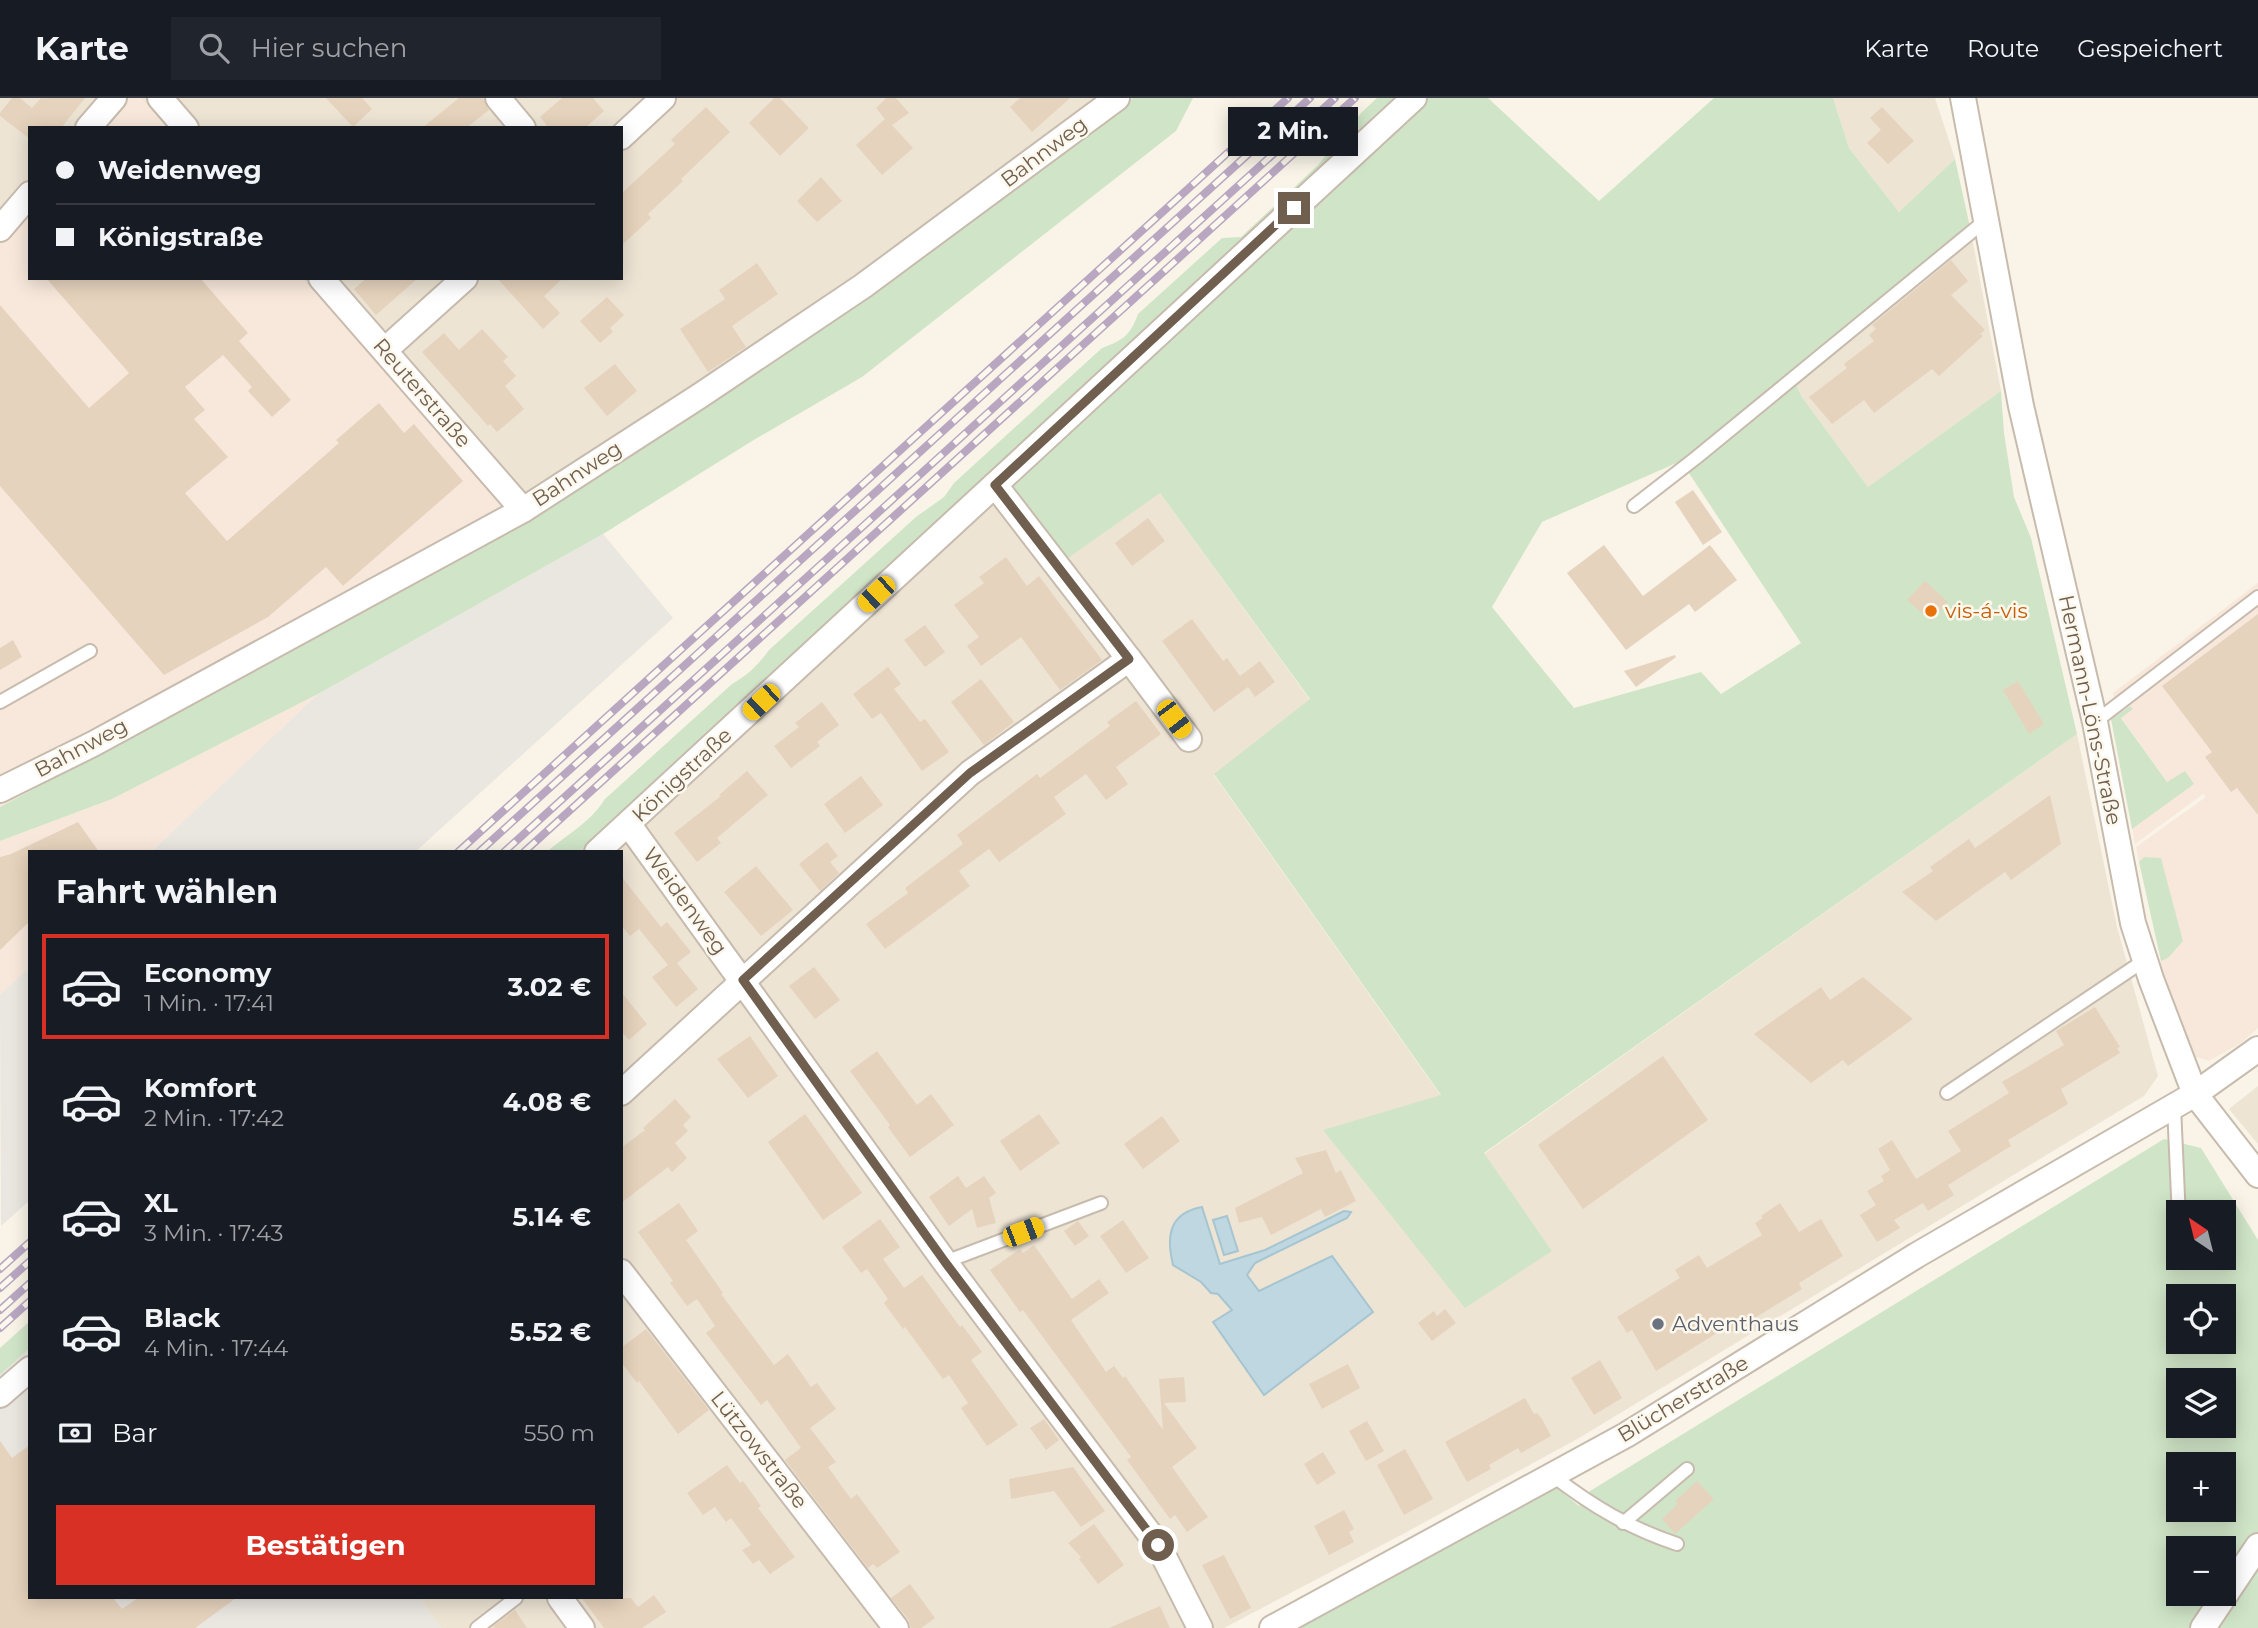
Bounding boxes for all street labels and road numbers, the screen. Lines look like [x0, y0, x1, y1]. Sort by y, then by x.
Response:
street label: Bahnweg [996, 111, 1092, 192]
street label: Reuterstraße [368, 333, 477, 452]
street label: Bahnweg [527, 435, 626, 512]
street label: Hermann-Löns-Straße [2054, 593, 2127, 827]
street label: Bahnweg [30, 713, 131, 782]
street label: Königstraße [627, 722, 737, 827]
street label: Weidenweg [638, 842, 733, 959]
street label: Blücherstraße [1613, 1350, 1753, 1447]
street label: Lützowstraße [706, 1386, 813, 1513]

